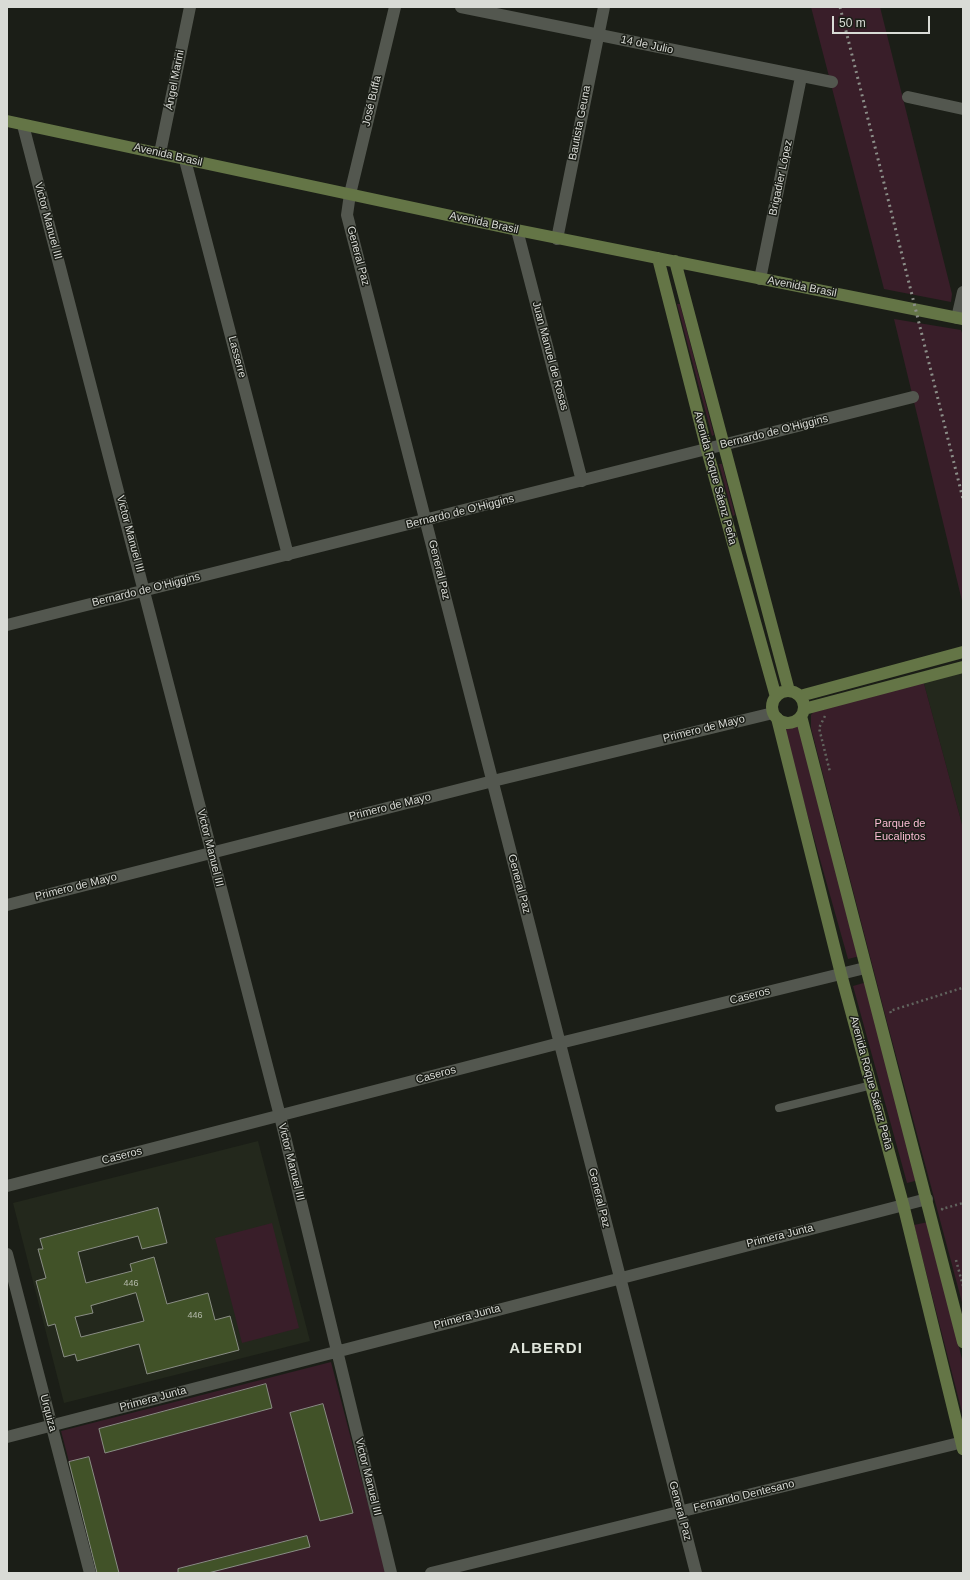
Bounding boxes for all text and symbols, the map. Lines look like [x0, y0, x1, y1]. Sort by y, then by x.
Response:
scale bar [834, 8, 932, 34]
text: 50 m [839, 16, 866, 30]
street label: 14 de Julio [620, 33, 674, 57]
street label: Ángel Marini [163, 49, 187, 111]
street label: José Buffa [360, 74, 384, 128]
street label: Bautista Geuna [566, 85, 594, 161]
street label: Brigadier López [767, 139, 795, 217]
street label: Avenida Brasil [132, 141, 204, 169]
street label: Victor Manuel III [31, 181, 65, 261]
street label: Avenida Brasil [448, 209, 520, 237]
street label: General Paz [344, 225, 372, 287]
street label: Avenida Brasil [766, 274, 838, 300]
street label: Juan Manuel de Rosas [529, 300, 571, 412]
street label: Lasserre [225, 335, 249, 379]
street label: Avenida Roque Sáenz Peña [691, 410, 739, 546]
street label: Bernardo de O'Higgins [719, 412, 829, 452]
street label: Bernardo de O'Higgins [405, 492, 515, 532]
street label: Victor Manuel III [113, 494, 147, 574]
street label: General Paz [425, 539, 453, 601]
street label: Bernardo de O'Higgins [91, 570, 201, 610]
street label: Primero de Mayo [662, 712, 746, 746]
street label: Primero de Mayo [348, 790, 432, 824]
street label: Victor Manuel III [194, 808, 226, 888]
park label: Parque de Eucaliptos [875, 817, 925, 843]
street label: General Paz [505, 853, 533, 915]
street label: Primero de Mayo [34, 870, 118, 904]
street label: Caseros [729, 985, 771, 1007]
street label: Avenida Roque Sáenz Peña [847, 1015, 895, 1151]
street label: Caseros [415, 1063, 457, 1087]
street label: Victor Manuel III [275, 1122, 307, 1202]
street label: Caseros [101, 1145, 143, 1167]
street label: General Paz [585, 1167, 613, 1229]
street label: Primera Junta [745, 1221, 815, 1251]
house number: 446 [123, 1279, 139, 1289]
street label: Primera Junta [432, 1302, 502, 1332]
house number: 446 [187, 1311, 203, 1321]
district label: ALBERDI [509, 1340, 583, 1358]
street label: Primera Junta [118, 1384, 188, 1414]
street label: Urquiza [37, 1393, 59, 1433]
street label: Victor Manuel III [352, 1437, 384, 1517]
street label: Fernando Dentesano [692, 1477, 796, 1515]
street label: General Paz [666, 1480, 694, 1542]

